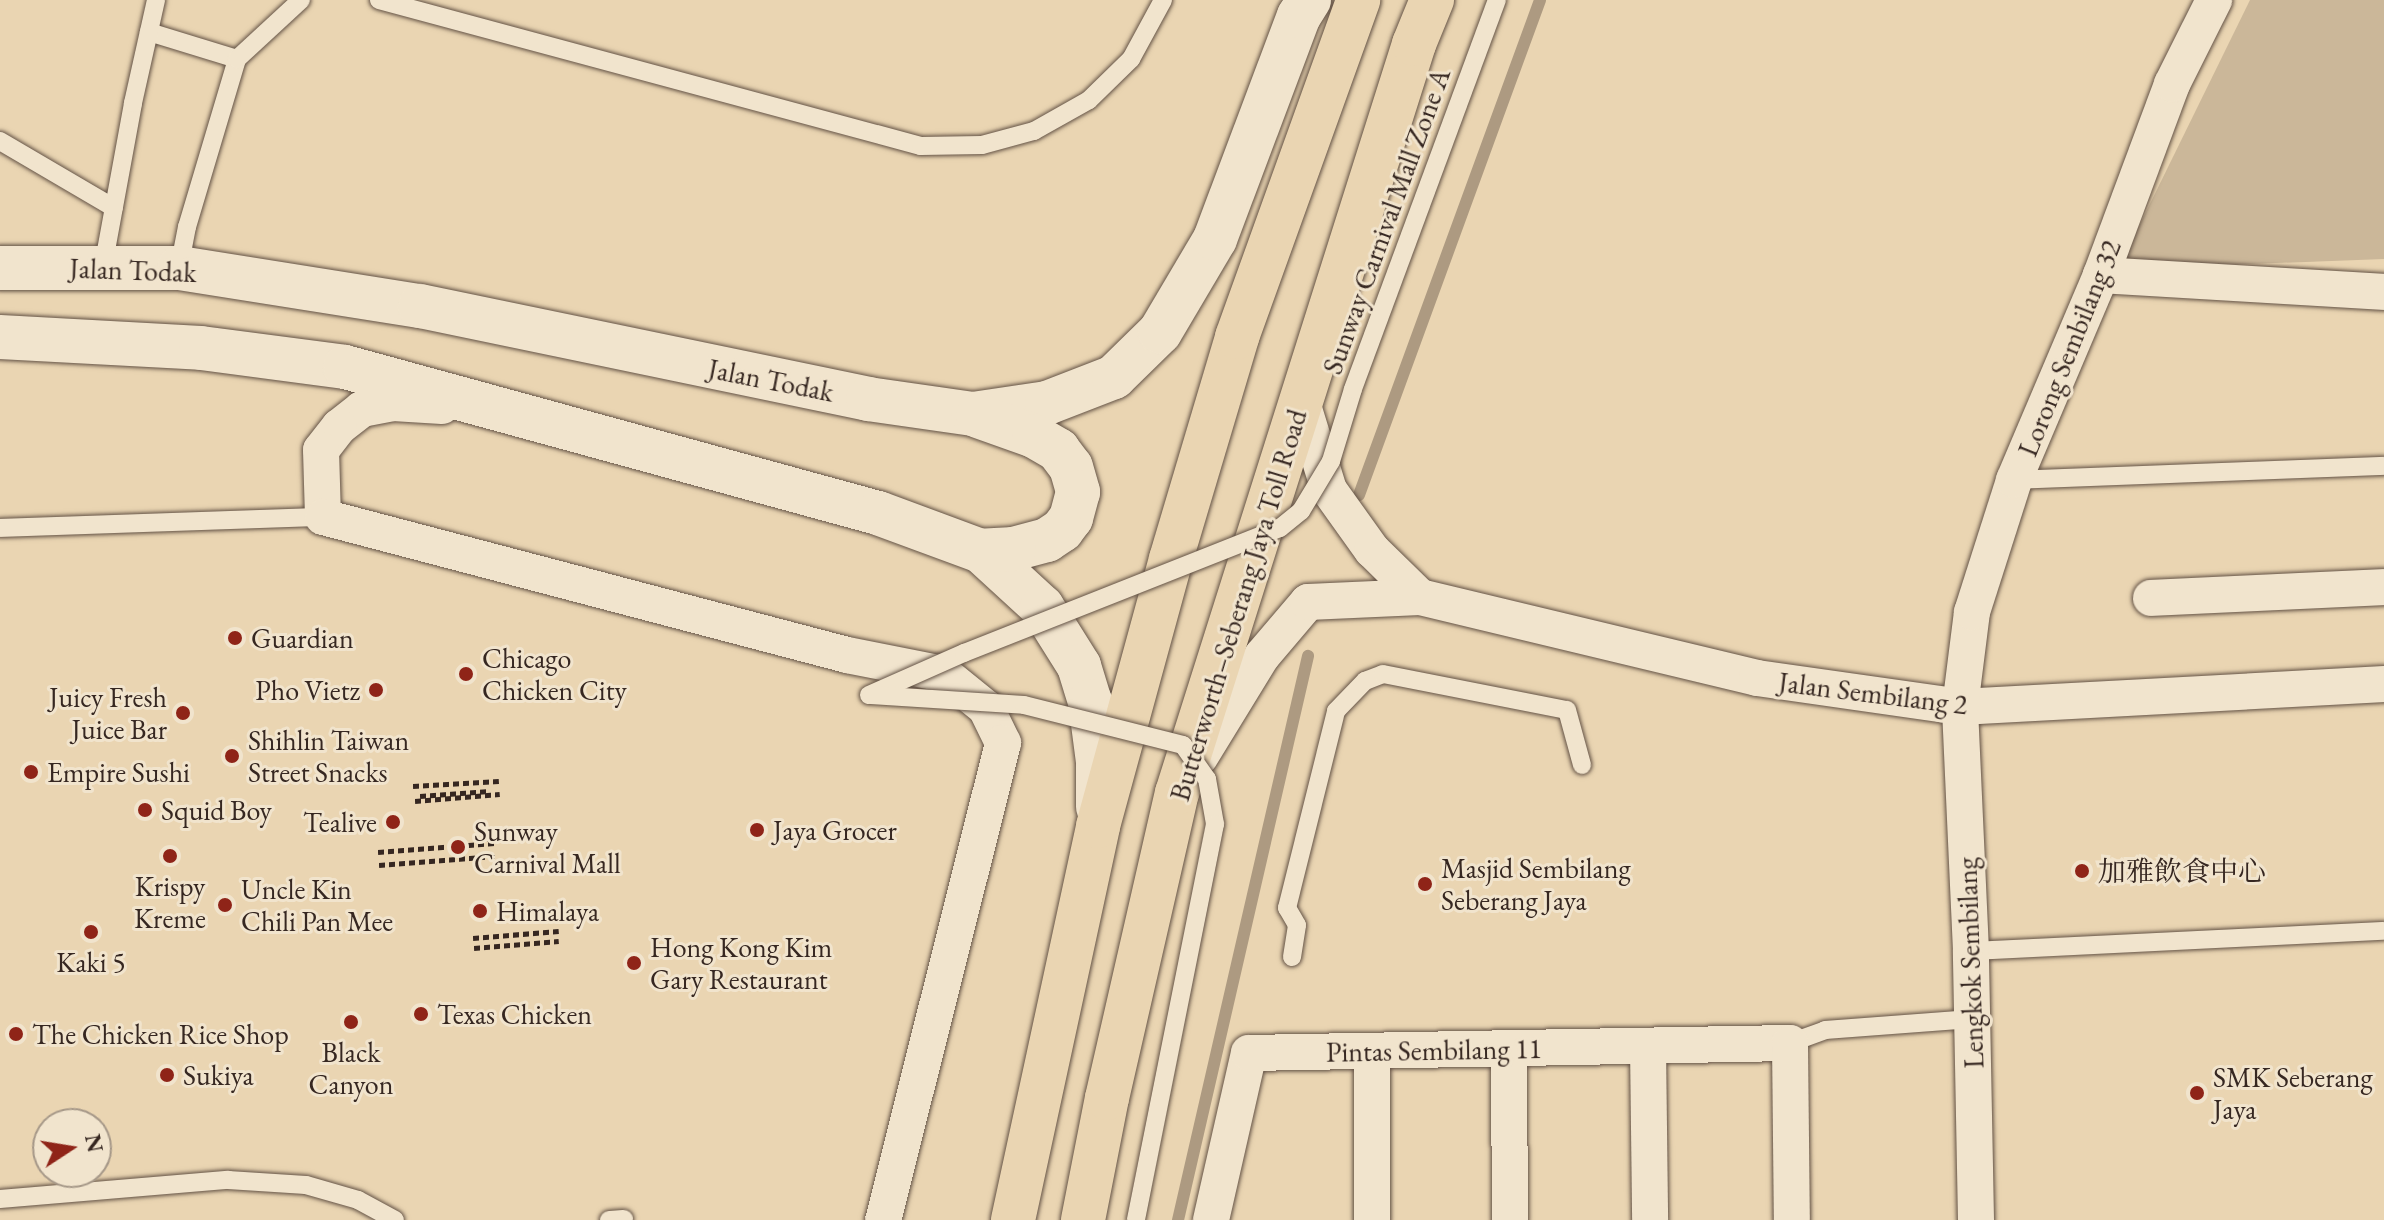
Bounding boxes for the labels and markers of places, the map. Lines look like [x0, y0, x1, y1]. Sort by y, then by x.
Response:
place label: Guardian [251, 621, 354, 655]
marker: Guardian [226, 629, 244, 647]
place label: Chicago Chicken City [482, 641, 627, 707]
marker: Chicago Chicken City [457, 665, 475, 683]
place label: Pho Vietz [255, 673, 360, 707]
place label: Juicy Fresh Juice Bar [49, 680, 167, 746]
marker: Pho Vietz [367, 681, 385, 699]
marker: Juicy Fresh Juice Bar [174, 704, 192, 722]
place label: Shihlin Taiwan Street Snacks [248, 723, 409, 789]
marker: Shihlin Taiwan Street Snacks [223, 747, 241, 765]
place label: Empire Sushi [47, 755, 190, 789]
marker: Empire Sushi [22, 763, 40, 781]
place label: Squid Boy [161, 793, 272, 827]
marker: Squid Boy [136, 801, 154, 819]
place label: Tealive [303, 805, 377, 839]
marker: Tealive [384, 813, 402, 831]
place label: Jaya Grocer [773, 813, 897, 847]
place label: Sunway Carnival Mall [474, 814, 621, 880]
marker: Jaya Grocer [748, 821, 766, 839]
marker: Sunway Carnival Mall [449, 838, 467, 856]
marker: Krispy Kreme [161, 847, 179, 865]
place label: Masjid Sembilang Seberang Jaya [1441, 851, 1631, 917]
place label: 加雅飲食中心 [2098, 854, 2266, 888]
marker: 加雅飲食中心 [2073, 862, 2091, 880]
place label: Krispy Kreme [134, 869, 206, 935]
place label: Uncle Kin Chili Pan Mee [241, 872, 393, 938]
marker: Masjid Sembilang Seberang Jaya [1416, 875, 1434, 893]
place label: Himalaya [496, 894, 599, 928]
marker: Uncle Kin Chili Pan Mee [216, 896, 234, 914]
marker: Himalaya [471, 902, 489, 920]
marker: Kaki 5 [82, 923, 100, 941]
place label: Hong Kong Kim Gary Restaurant [650, 930, 832, 996]
place label: Kaki 5 [56, 945, 126, 979]
marker: Hong Kong Kim Gary Restaurant [625, 954, 643, 972]
place label: Texas Chicken [437, 997, 592, 1031]
marker: Texas Chicken [412, 1005, 430, 1023]
marker: Black Canyon [342, 1013, 360, 1031]
place label: The Chicken Rice Shop [32, 1017, 289, 1051]
marker: The Chicken Rice Shop [7, 1025, 25, 1043]
place label: Black Canyon [309, 1035, 393, 1101]
place label: Sukiya [183, 1058, 254, 1092]
place label: SMK Seberang Jaya [2213, 1060, 2373, 1126]
marker: Sukiya [158, 1066, 176, 1084]
marker: SMK Seberang Jaya [2188, 1084, 2206, 1102]

